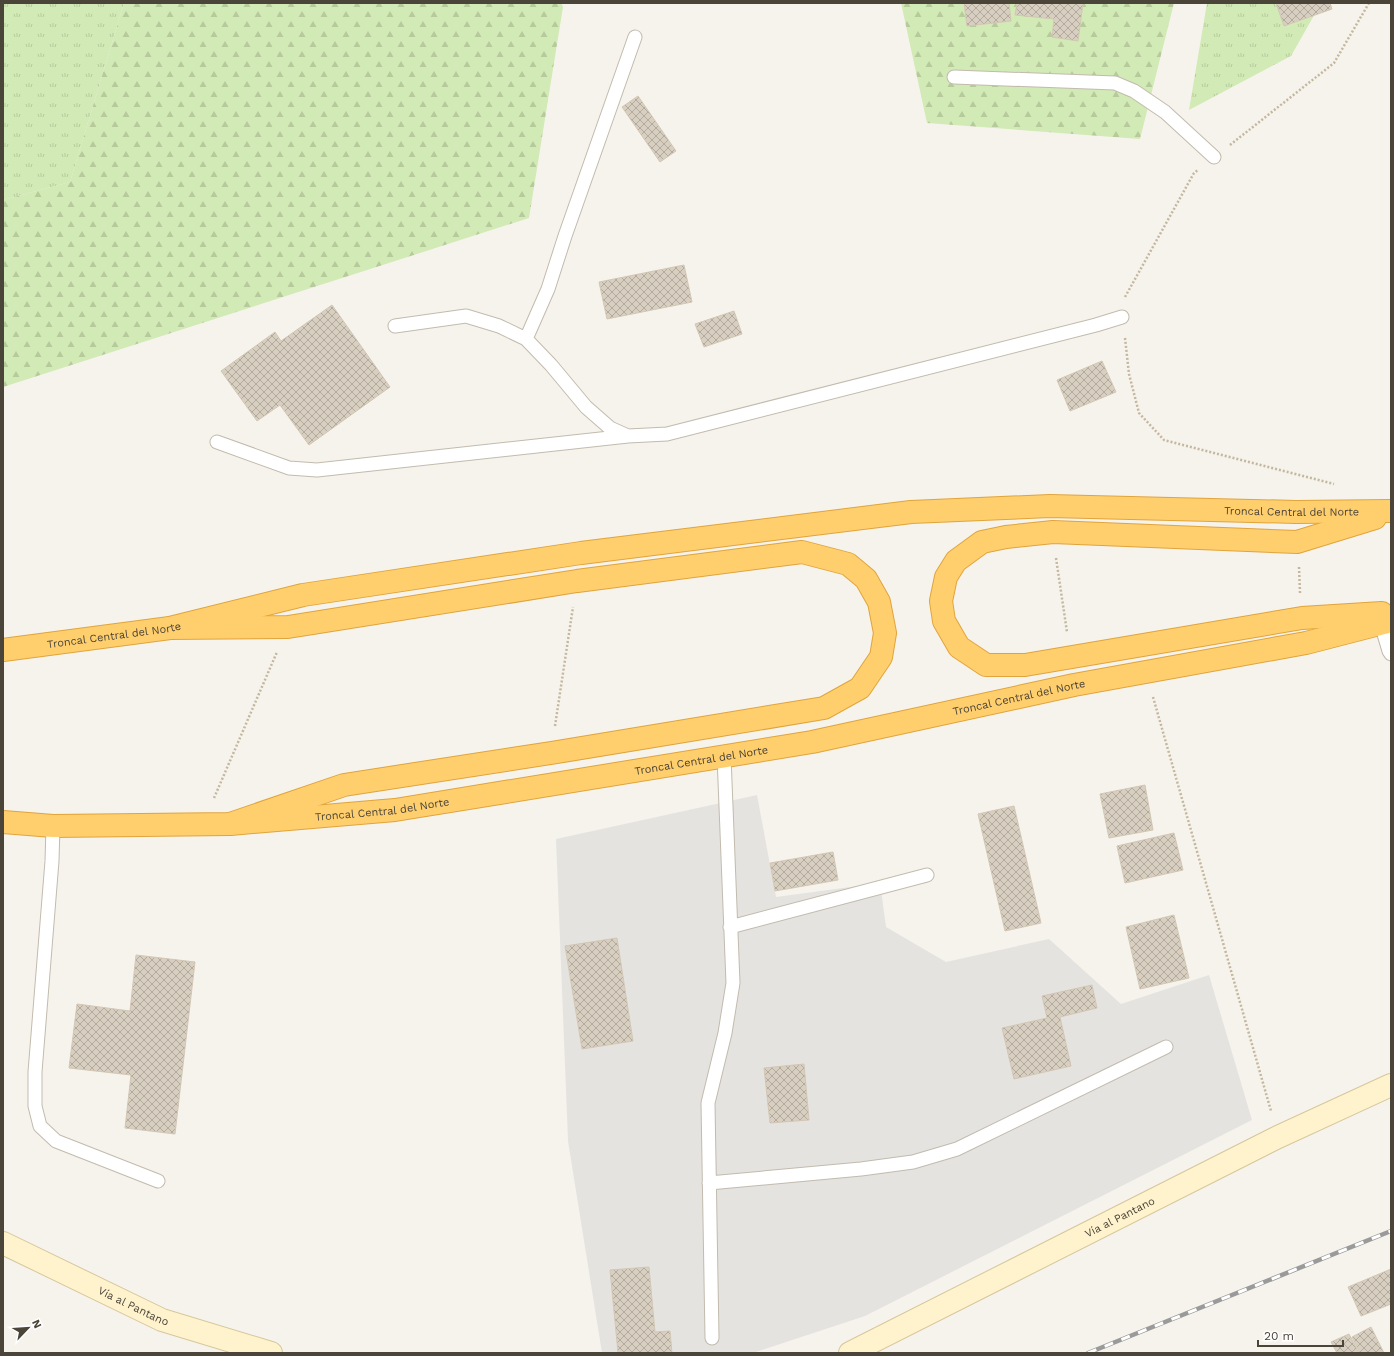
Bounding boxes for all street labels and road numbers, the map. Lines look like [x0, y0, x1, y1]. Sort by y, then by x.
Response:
street label: Troncal Central del Norte [1224, 504, 1359, 519]
street label: Troncal Central del Norte [46, 619, 182, 651]
street label: Troncal Central del Norte [952, 677, 1086, 718]
street label: Troncal Central del Norte [634, 743, 769, 778]
street label: Troncal Central del Norte [314, 795, 450, 824]
street label: Vía al Pantano [1083, 1194, 1157, 1240]
street label: Vía al Pantano [96, 1284, 170, 1329]

